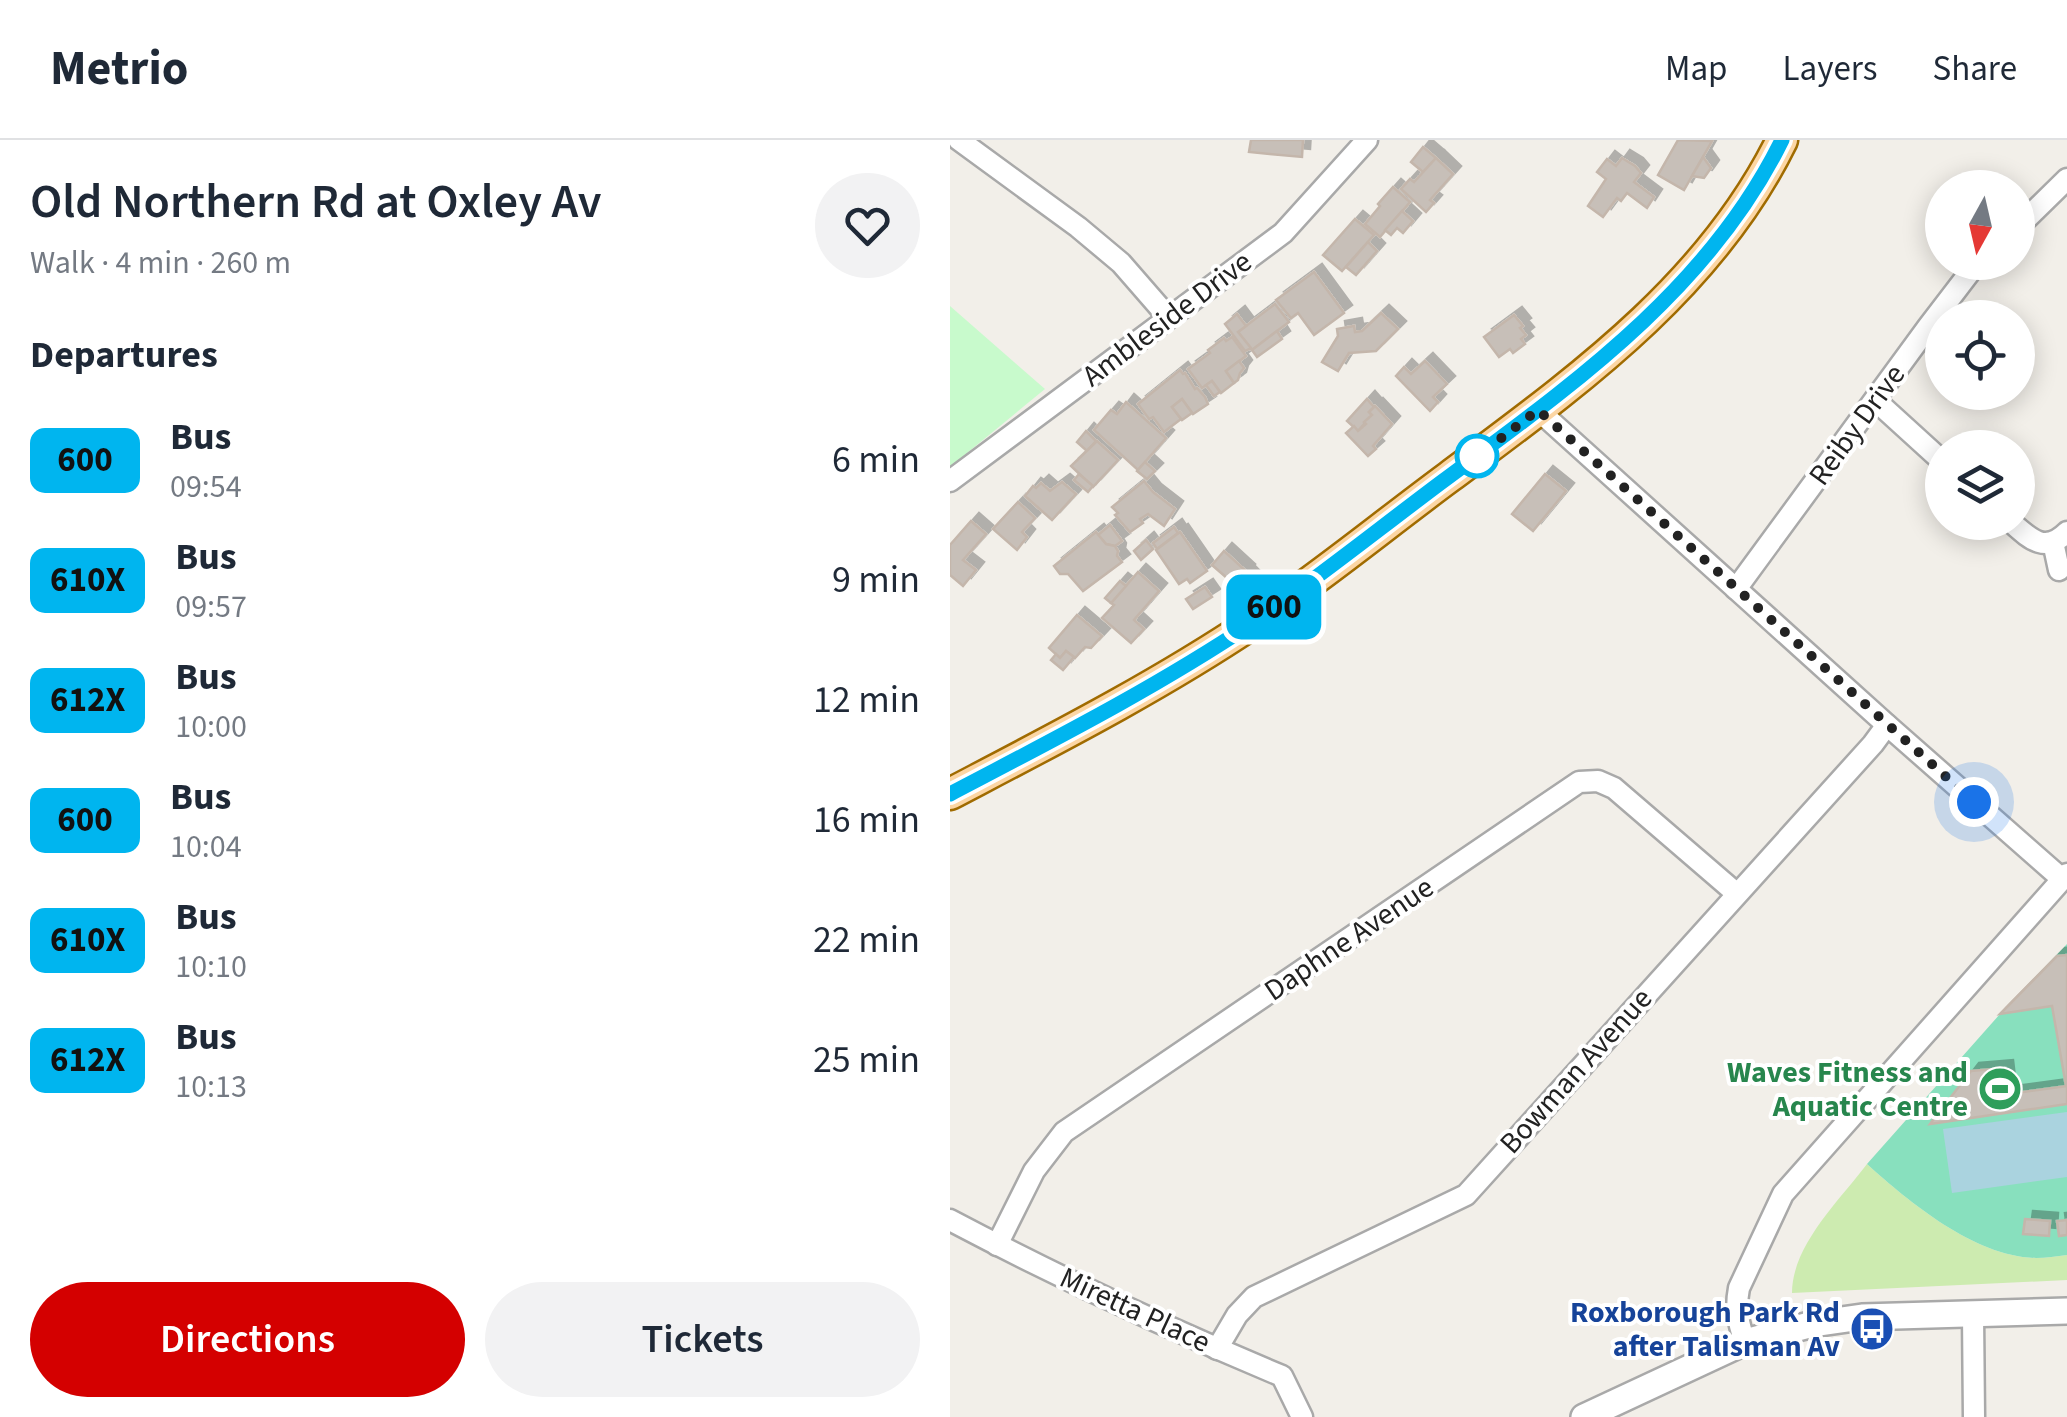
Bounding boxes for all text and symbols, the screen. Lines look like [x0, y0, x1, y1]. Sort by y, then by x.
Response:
text: Metrio [50, 35, 188, 103]
text: Map [1665, 44, 1728, 94]
text: Layers [1783, 44, 1877, 94]
text: Share [1932, 44, 2017, 94]
text: Old Northern Rd at Oxley Av [30, 168, 602, 236]
north arrow [1925, 170, 2035, 280]
map controls [1925, 170, 2035, 540]
button: heart [815, 173, 920, 278]
text: Walk · 4 min · 260 m [30, 240, 291, 286]
street label: Ambleside Drive [1073, 241, 1261, 397]
button: locate [1925, 300, 2035, 410]
text: Departures [30, 328, 218, 382]
street label: Reiby Drive [1798, 356, 1916, 494]
text: Bus [170, 410, 231, 464]
button: layers [1925, 430, 2035, 540]
text: 6 min [832, 433, 920, 487]
text: 600 [57, 435, 113, 485]
unlabelled marker [1456, 435, 1498, 477]
text: 09:54 [170, 464, 242, 510]
text: Bus [175, 530, 237, 584]
text: 9 min [832, 553, 920, 607]
text: 610X [50, 555, 125, 605]
line badge: 600 [1216, 574, 1332, 640]
text: 600 [1246, 582, 1302, 632]
text: 09:57 [175, 584, 247, 630]
text: Bus [175, 650, 237, 704]
text: 12 min [813, 673, 920, 727]
text: 612X [50, 675, 125, 725]
text: 10:00 [175, 704, 247, 750]
text: Bus [170, 770, 231, 824]
your location [1949, 777, 1999, 827]
text: 16 min [813, 793, 920, 847]
text: 600 [57, 795, 113, 845]
text: 10:04 [170, 824, 242, 870]
street label: Daphne Avenue [1256, 866, 1442, 1012]
text: Bus [175, 890, 237, 944]
text: 22 min [813, 913, 920, 967]
text: 610X [50, 915, 125, 965]
text: 10:10 [175, 944, 247, 990]
street label: Bowman Avenue [1490, 979, 1662, 1163]
text: Bus [175, 1010, 237, 1064]
text: 25 min [813, 1033, 920, 1087]
text: 612X [50, 1035, 125, 1085]
place label: Waves Fitness and Aquatic Centre [1727, 1051, 1968, 1128]
text: 10:13 [175, 1064, 247, 1110]
sports icon: Waves Fitness and Aquatic Centre [1977, 1066, 2023, 1112]
street label: Miretta Place [1053, 1256, 1217, 1364]
button: Directions [30, 1282, 465, 1397]
button: Tickets [485, 1282, 920, 1397]
place label: Roxborough Park Rd after Talisman Av [1570, 1291, 1840, 1368]
bus stop icon: Roxborough Park Rd after Talisman Av [1849, 1306, 1895, 1352]

